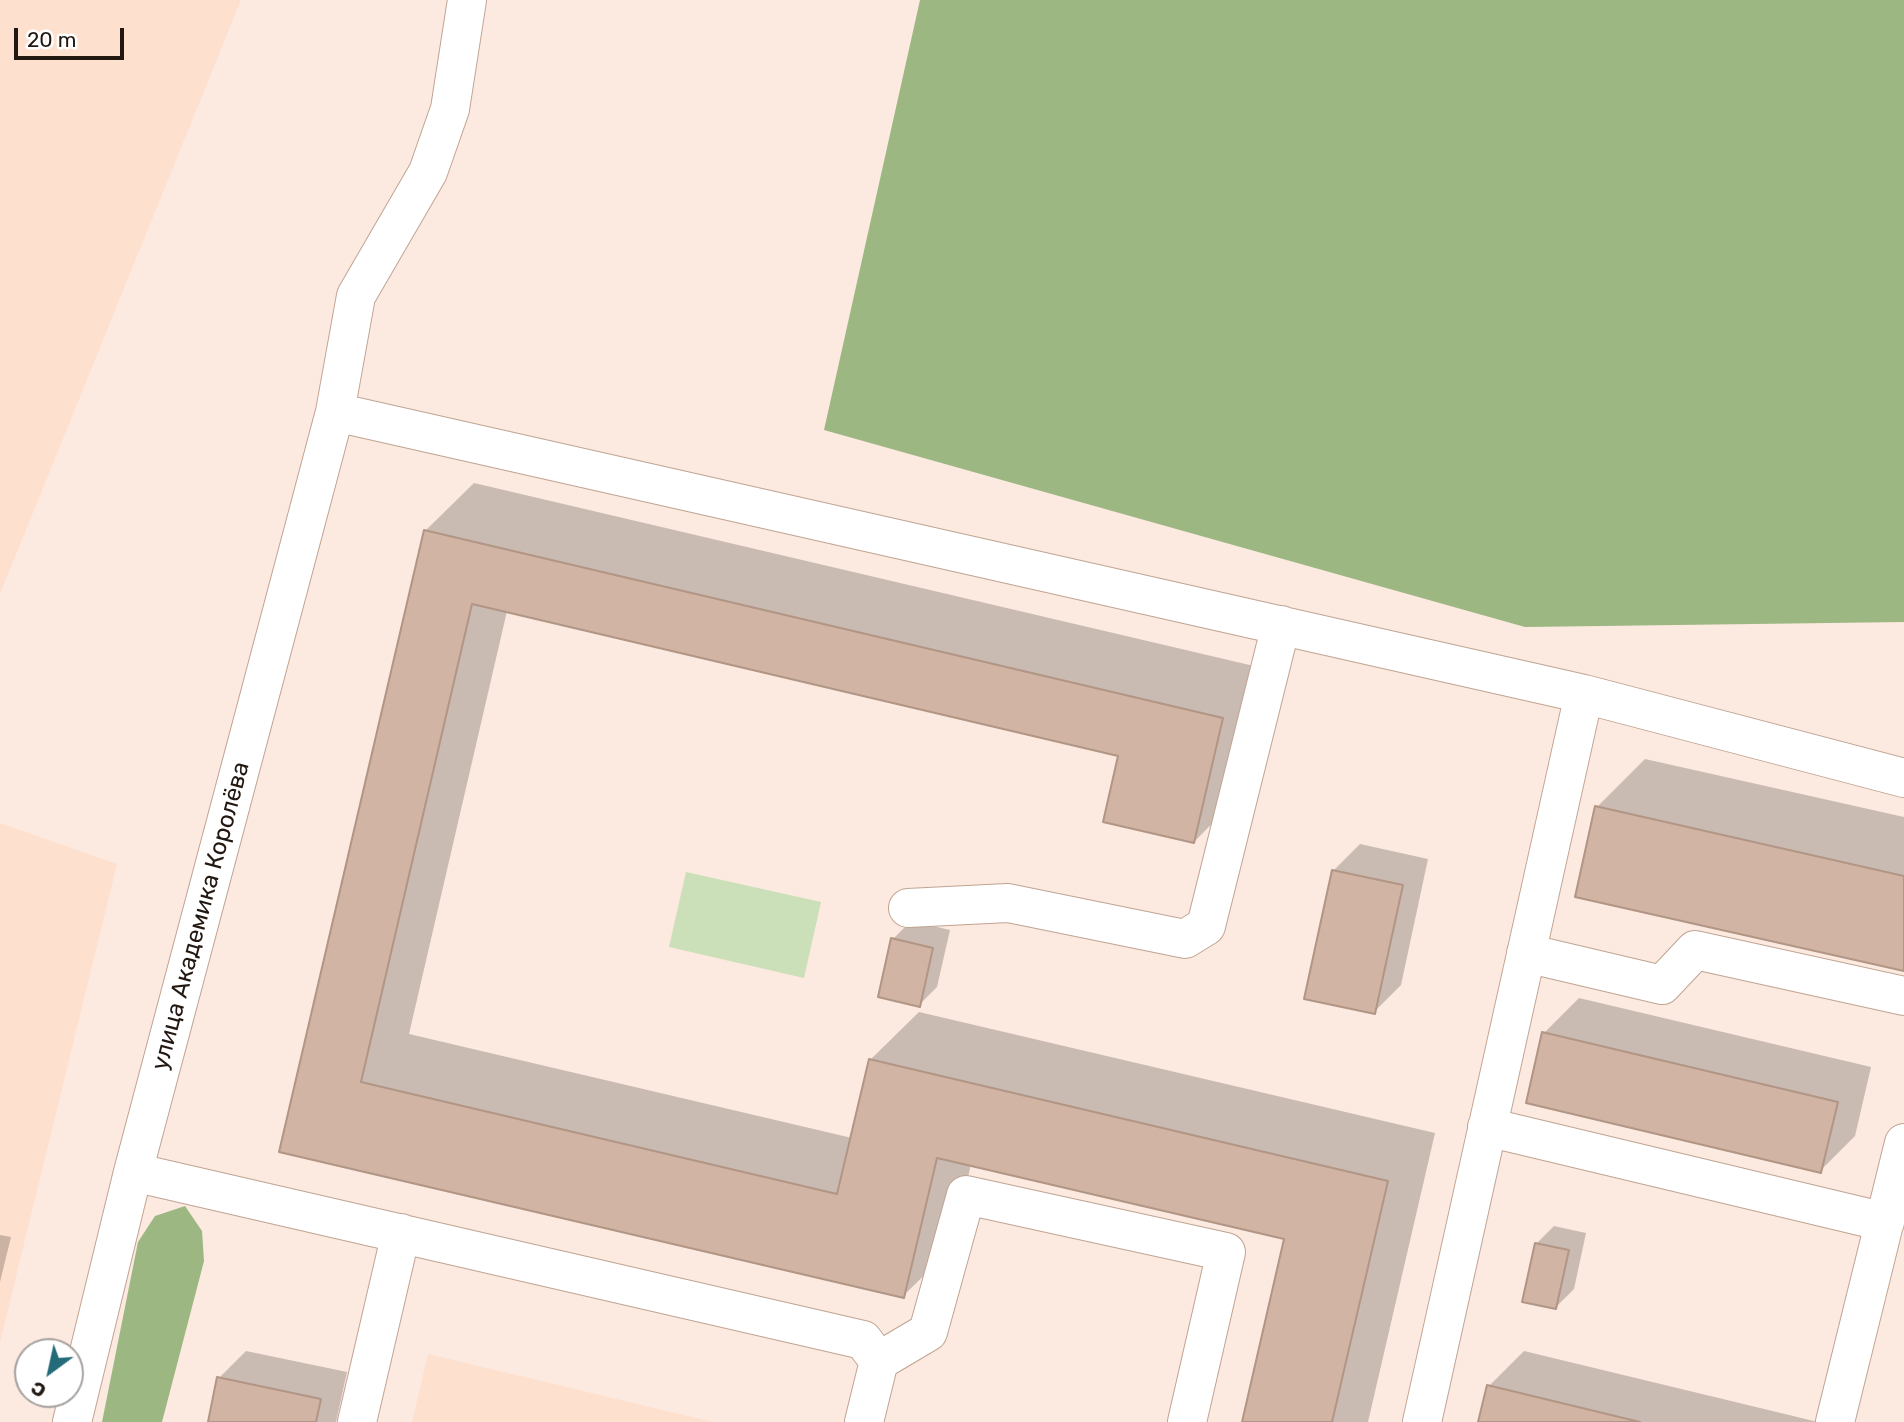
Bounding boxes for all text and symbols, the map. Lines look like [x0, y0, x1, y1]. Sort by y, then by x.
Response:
scale bar [18, 14, 128, 58]
text: 20 m [27, 27, 76, 52]
street label: улица Академика Королёва [146, 759, 256, 1073]
north arrow [14, 1338, 84, 1408]
text: С [27, 1376, 50, 1403]

